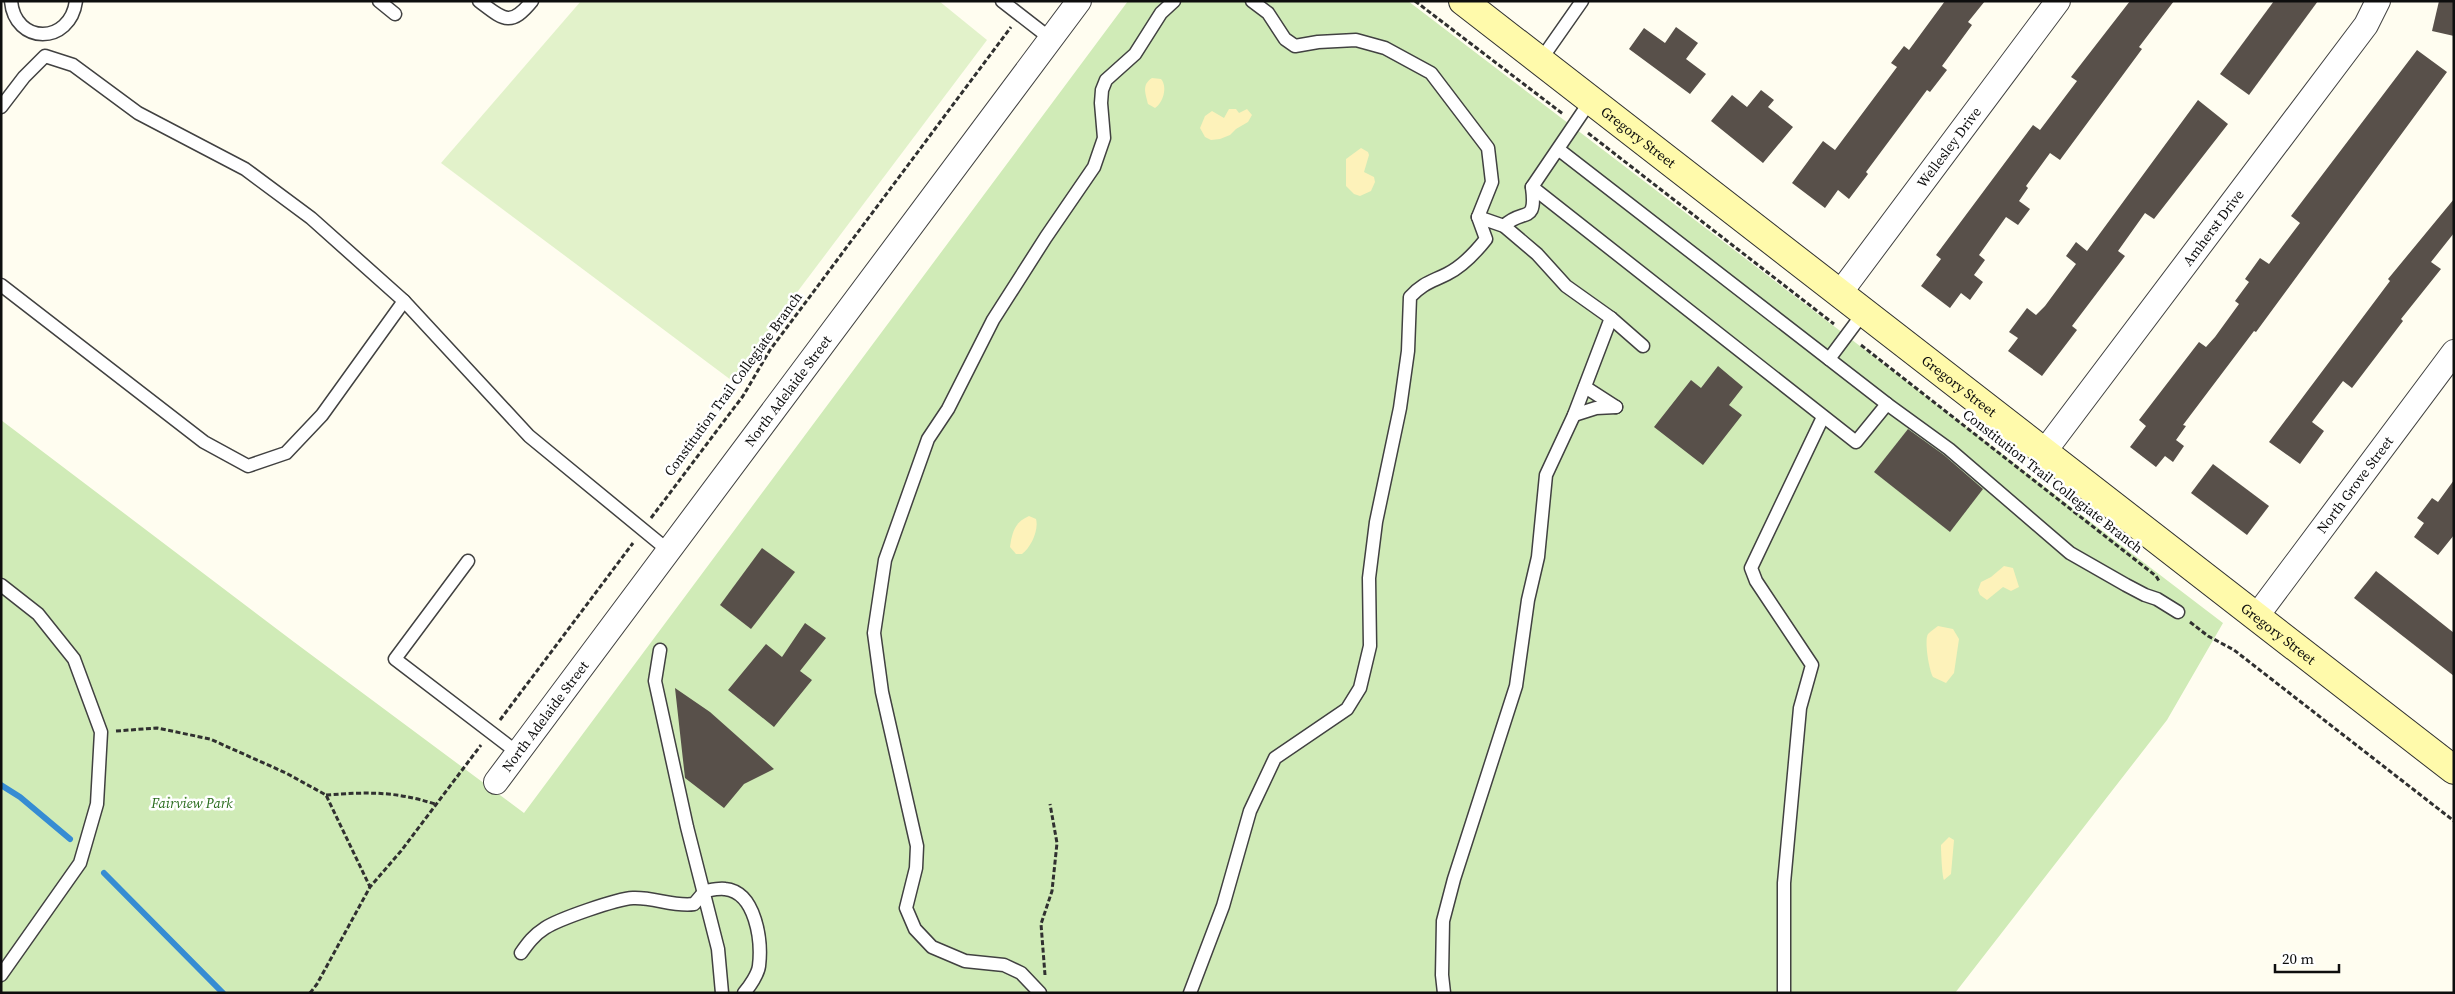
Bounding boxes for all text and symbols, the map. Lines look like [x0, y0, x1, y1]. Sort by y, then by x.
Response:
street label: Gregory Street [1597, 102, 1680, 173]
street label: Wellesley Drive [1912, 103, 1986, 192]
street label: Amherst Drive [2178, 185, 2249, 270]
street label: Constitution Trail Collegiate Branch [659, 288, 807, 480]
street label: North Adelaide Street [740, 331, 836, 451]
street label: Gregory Street [1917, 350, 2001, 422]
street label: Constitution Trail Collegiate Branch [1959, 404, 2147, 558]
street label: North Grove Street [2312, 432, 2398, 538]
street label: Gregory Street [2237, 598, 2320, 669]
street label: North Adelaide Street [497, 656, 593, 776]
park label: Fairview Park [150, 793, 233, 813]
scale bar [2275, 942, 2339, 974]
text: 20 m [2282, 948, 2314, 969]

